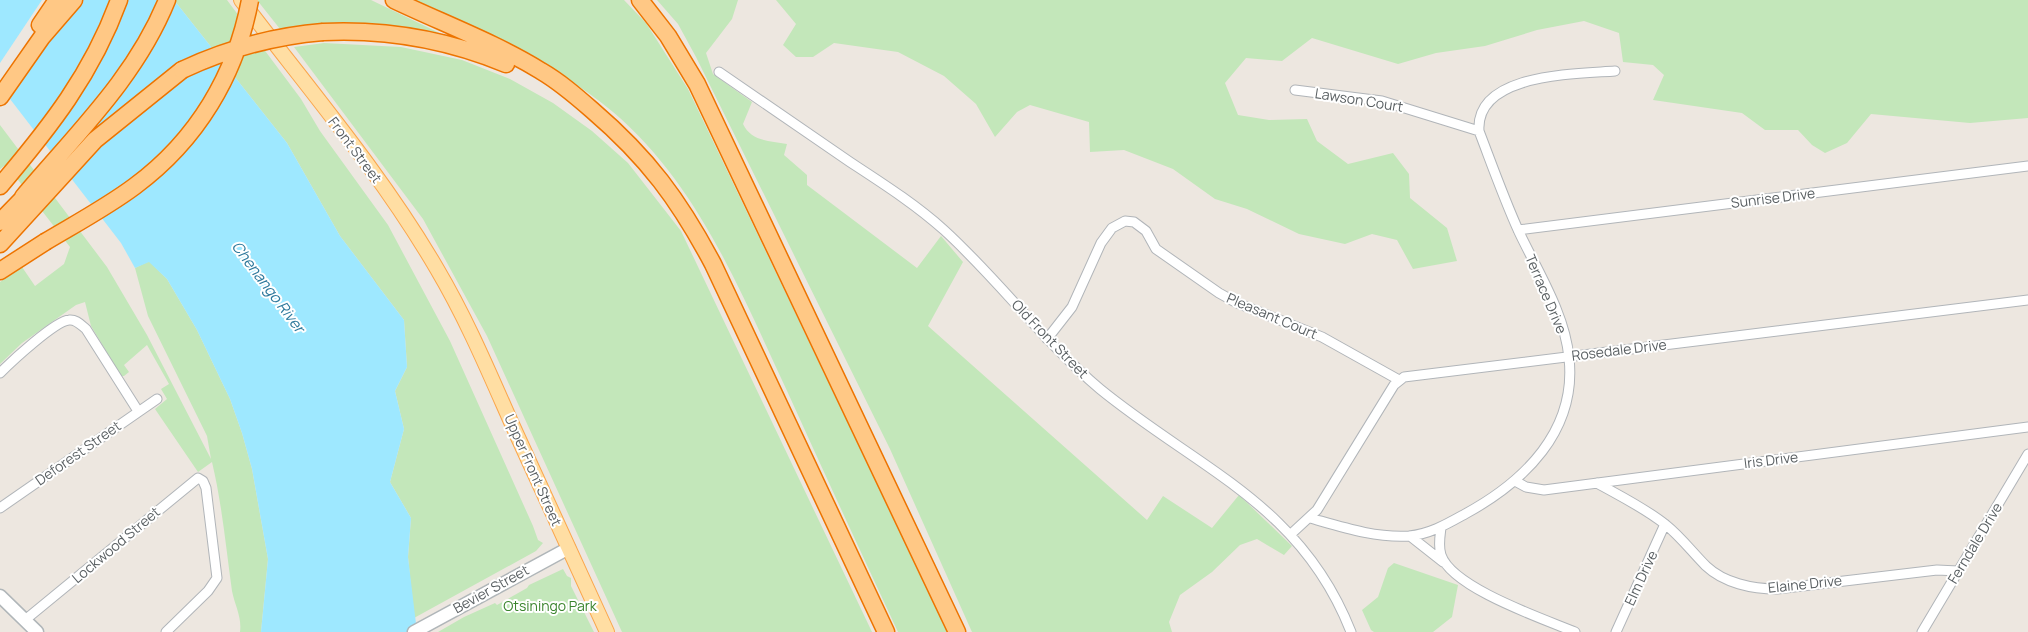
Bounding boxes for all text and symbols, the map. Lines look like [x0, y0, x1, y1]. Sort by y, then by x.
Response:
street label: Lawson Court [1314, 83, 1405, 116]
street label: Front Street [324, 113, 387, 187]
street label: Sunrise Drive [1730, 183, 1816, 212]
water label: Chenango River [227, 237, 311, 339]
street label: Terrace Drive [1521, 251, 1572, 336]
street label: Pleasant Court [1224, 288, 1321, 343]
street label: Old Front Street [1008, 295, 1093, 382]
street label: Rosedale Drive [1570, 334, 1668, 365]
street label: Upper Front Street [500, 411, 567, 529]
street label: Deforest Street [31, 416, 125, 489]
street label: Iris Drive [1743, 447, 1799, 472]
street label: Ferndale Drive [1943, 499, 2006, 587]
street label: Lockwood Street [68, 502, 164, 587]
street label: Elm Drive [1620, 547, 1662, 608]
street label: Bevier Street [449, 560, 532, 617]
street label: Elaine Drive [1767, 570, 1843, 597]
park label: Otsiningo Park [503, 596, 598, 615]

